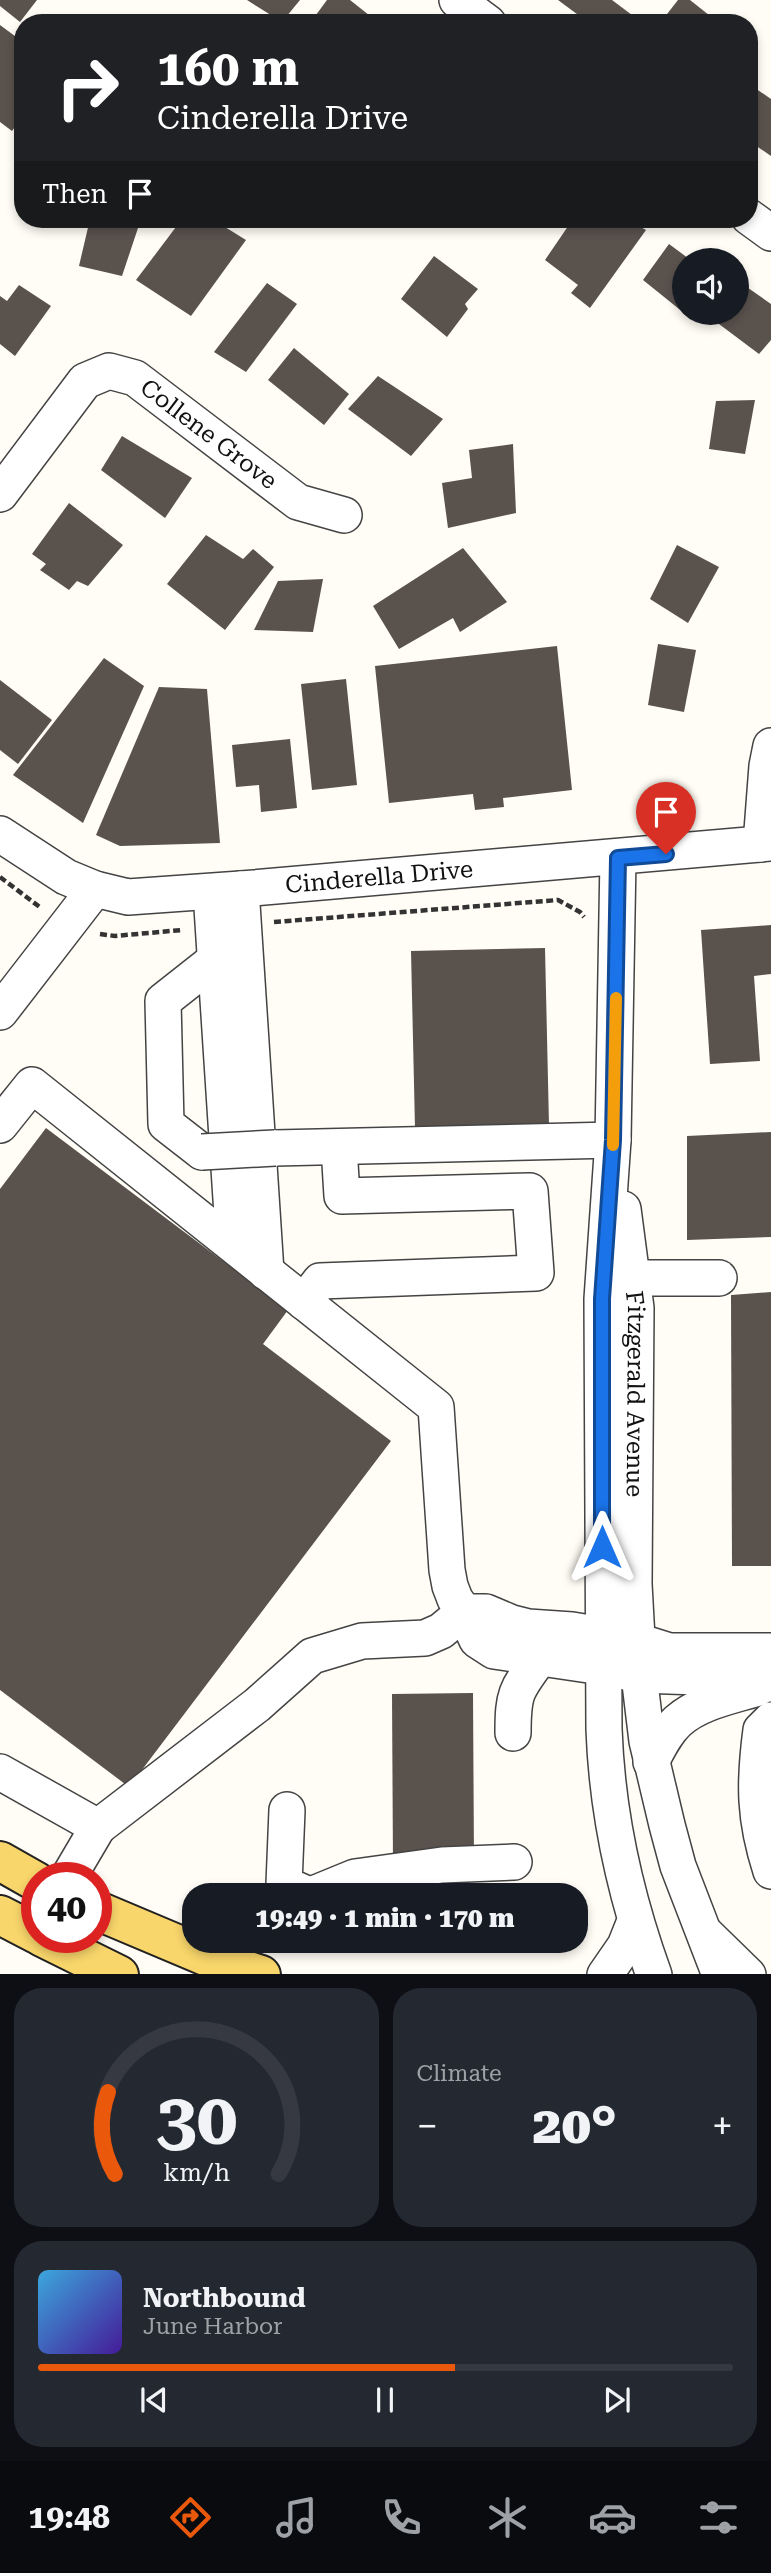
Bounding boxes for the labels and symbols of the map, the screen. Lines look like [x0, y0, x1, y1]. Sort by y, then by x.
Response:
street label: Collene Grove [135, 373, 283, 495]
pin [636, 782, 696, 854]
street label: Cinderella Drive [284, 855, 474, 899]
street label: Fitzgerald Avenue [620, 1289, 650, 1497]
position arrow [565, 1510, 639, 1584]
speed limit sign: 40 [21, 1862, 112, 1953]

